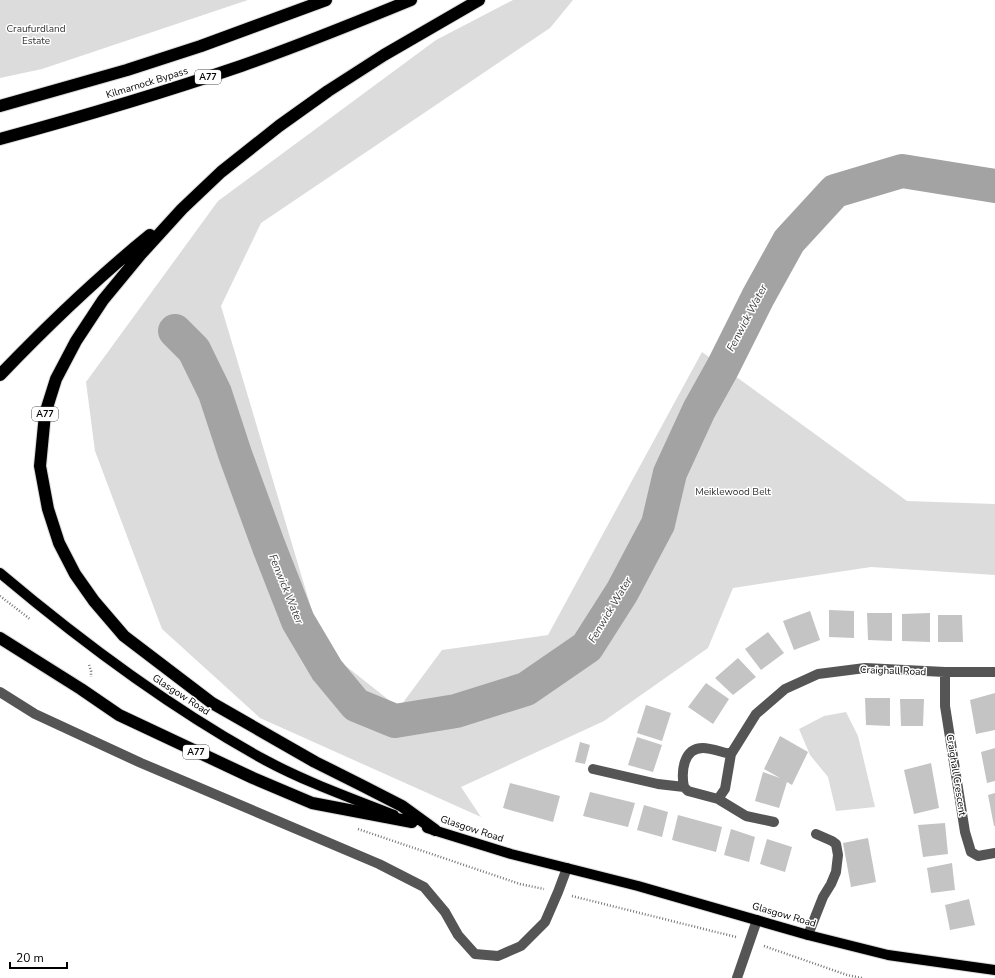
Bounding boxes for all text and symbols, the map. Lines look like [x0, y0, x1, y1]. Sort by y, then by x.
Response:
park label: Craufurdland Estate [6, 22, 66, 48]
street label: Kilmarnock Bypass [104, 64, 190, 102]
road number: A77 [195, 70, 221, 84]
water label: Fenwick Water [723, 281, 771, 354]
road number: A77 [32, 407, 58, 421]
park label: Meiklewood Belt [695, 485, 771, 499]
water label: Fenwick Water [265, 552, 307, 627]
water label: Fenwick Water [585, 574, 636, 646]
street label: Craighall Road [860, 663, 927, 679]
street label: Glasgow Road [150, 671, 213, 719]
street label: Craighall Crescent [943, 733, 969, 817]
road number: A77 [183, 745, 209, 759]
street label: Glasgow Road [438, 812, 506, 846]
street label: Glasgow Road [750, 899, 818, 931]
scale bar [10, 944, 67, 970]
text: 20 m [16, 950, 44, 966]

